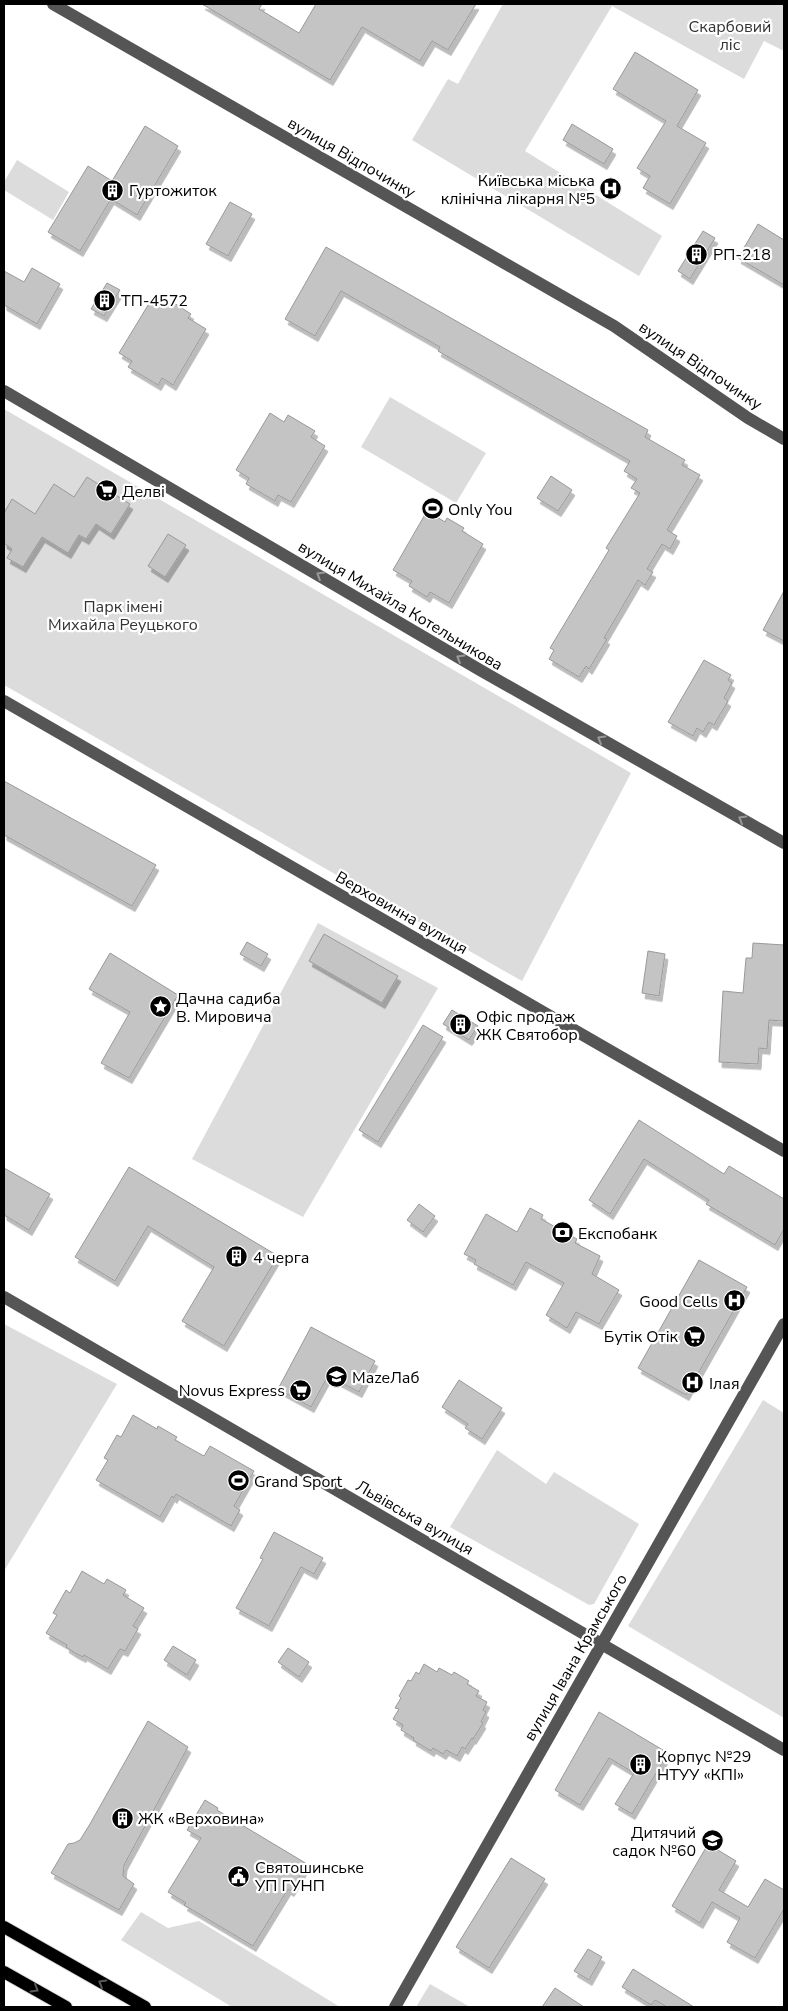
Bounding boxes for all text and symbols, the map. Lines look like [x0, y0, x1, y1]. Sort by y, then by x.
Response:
park label: Скарбовий ліс [689, 16, 771, 56]
street label: вулиця Відпочинку [283, 112, 420, 204]
place label: Київська міська клінічна лікарня №5 [441, 170, 595, 210]
hospital icon: Київська міська клінічна лікарня №5 [599, 177, 623, 201]
building icon: Гуртожиток [101, 178, 125, 202]
place label: Гуртожиток [129, 180, 217, 202]
building icon: РП-218 [685, 242, 709, 266]
place label: РП-218 [713, 244, 771, 266]
building icon: ТП-4572 [93, 288, 117, 312]
place label: ТП-4572 [121, 290, 188, 312]
street label: вулиця Відпочинку [634, 316, 767, 416]
supermarket icon: Делві [94, 479, 118, 503]
place label: Делві [122, 481, 165, 503]
sports icon: Only You [420, 497, 444, 521]
place label: Only You [448, 499, 512, 521]
street label: вулиця Михайла Котельникова [294, 536, 507, 676]
one-way arrow [316, 572, 325, 582]
park label: Парк імені Михайла Реуцького [48, 596, 198, 636]
one-way arrow [456, 655, 465, 665]
one-way arrow [597, 735, 606, 745]
one-way arrow [738, 816, 747, 826]
street label: Верховинна вулиця [331, 866, 472, 960]
place label: Дачна садиба В. Мировича [176, 988, 281, 1028]
place icon: Дачна садиба В. Мировича [148, 995, 172, 1019]
place label: Офіс продаж ЖК Святобор [476, 1006, 578, 1046]
building icon: Офіс продаж ЖК Святобор [448, 1013, 472, 1037]
bank icon: Експобанк [550, 1221, 574, 1245]
place label: Експобанк [578, 1223, 658, 1245]
building icon: 4 черга [225, 1245, 249, 1269]
place label: 4 черга [253, 1247, 309, 1269]
hospital icon: Good Cells [722, 1289, 746, 1313]
place label: Good Cells [639, 1291, 718, 1313]
supermarket icon: Бутік Отік [682, 1324, 706, 1348]
place label: Бутік Отік [604, 1326, 679, 1348]
school or university icon: MazeЛаб [324, 1365, 348, 1389]
place label: MazeЛаб [352, 1367, 419, 1389]
hospital icon: Ілая [681, 1371, 705, 1395]
place label: Ілая [709, 1373, 740, 1395]
supermarket icon: Novus Express [289, 1378, 313, 1402]
place label: Novus Express [179, 1380, 285, 1402]
sports icon: Grand Sport [226, 1469, 250, 1493]
place label: Grand Sport [254, 1471, 342, 1493]
street label: Львівська вулиця [352, 1475, 477, 1561]
street label: вулиця Івана Крамського [519, 1570, 633, 1745]
place label: Корпус №29 НТУУ «КПІ» [657, 1746, 751, 1786]
building icon: Корпус №29 НТУУ «КПІ» [629, 1753, 653, 1777]
building icon: ЖК «Верховина» [110, 1806, 134, 1830]
place label: ЖК «Верховина» [138, 1808, 264, 1830]
place label: Дитячий садок №60 [612, 1822, 696, 1862]
school or university icon: Дитячий садок №60 [700, 1829, 724, 1853]
place label: Святошинське УП ГУНП [254, 1857, 364, 1897]
public building icon: Святошинське УП ГУНП [227, 1864, 251, 1888]
one-way arrow [99, 1979, 108, 1989]
one-way arrow [29, 1983, 38, 1993]

